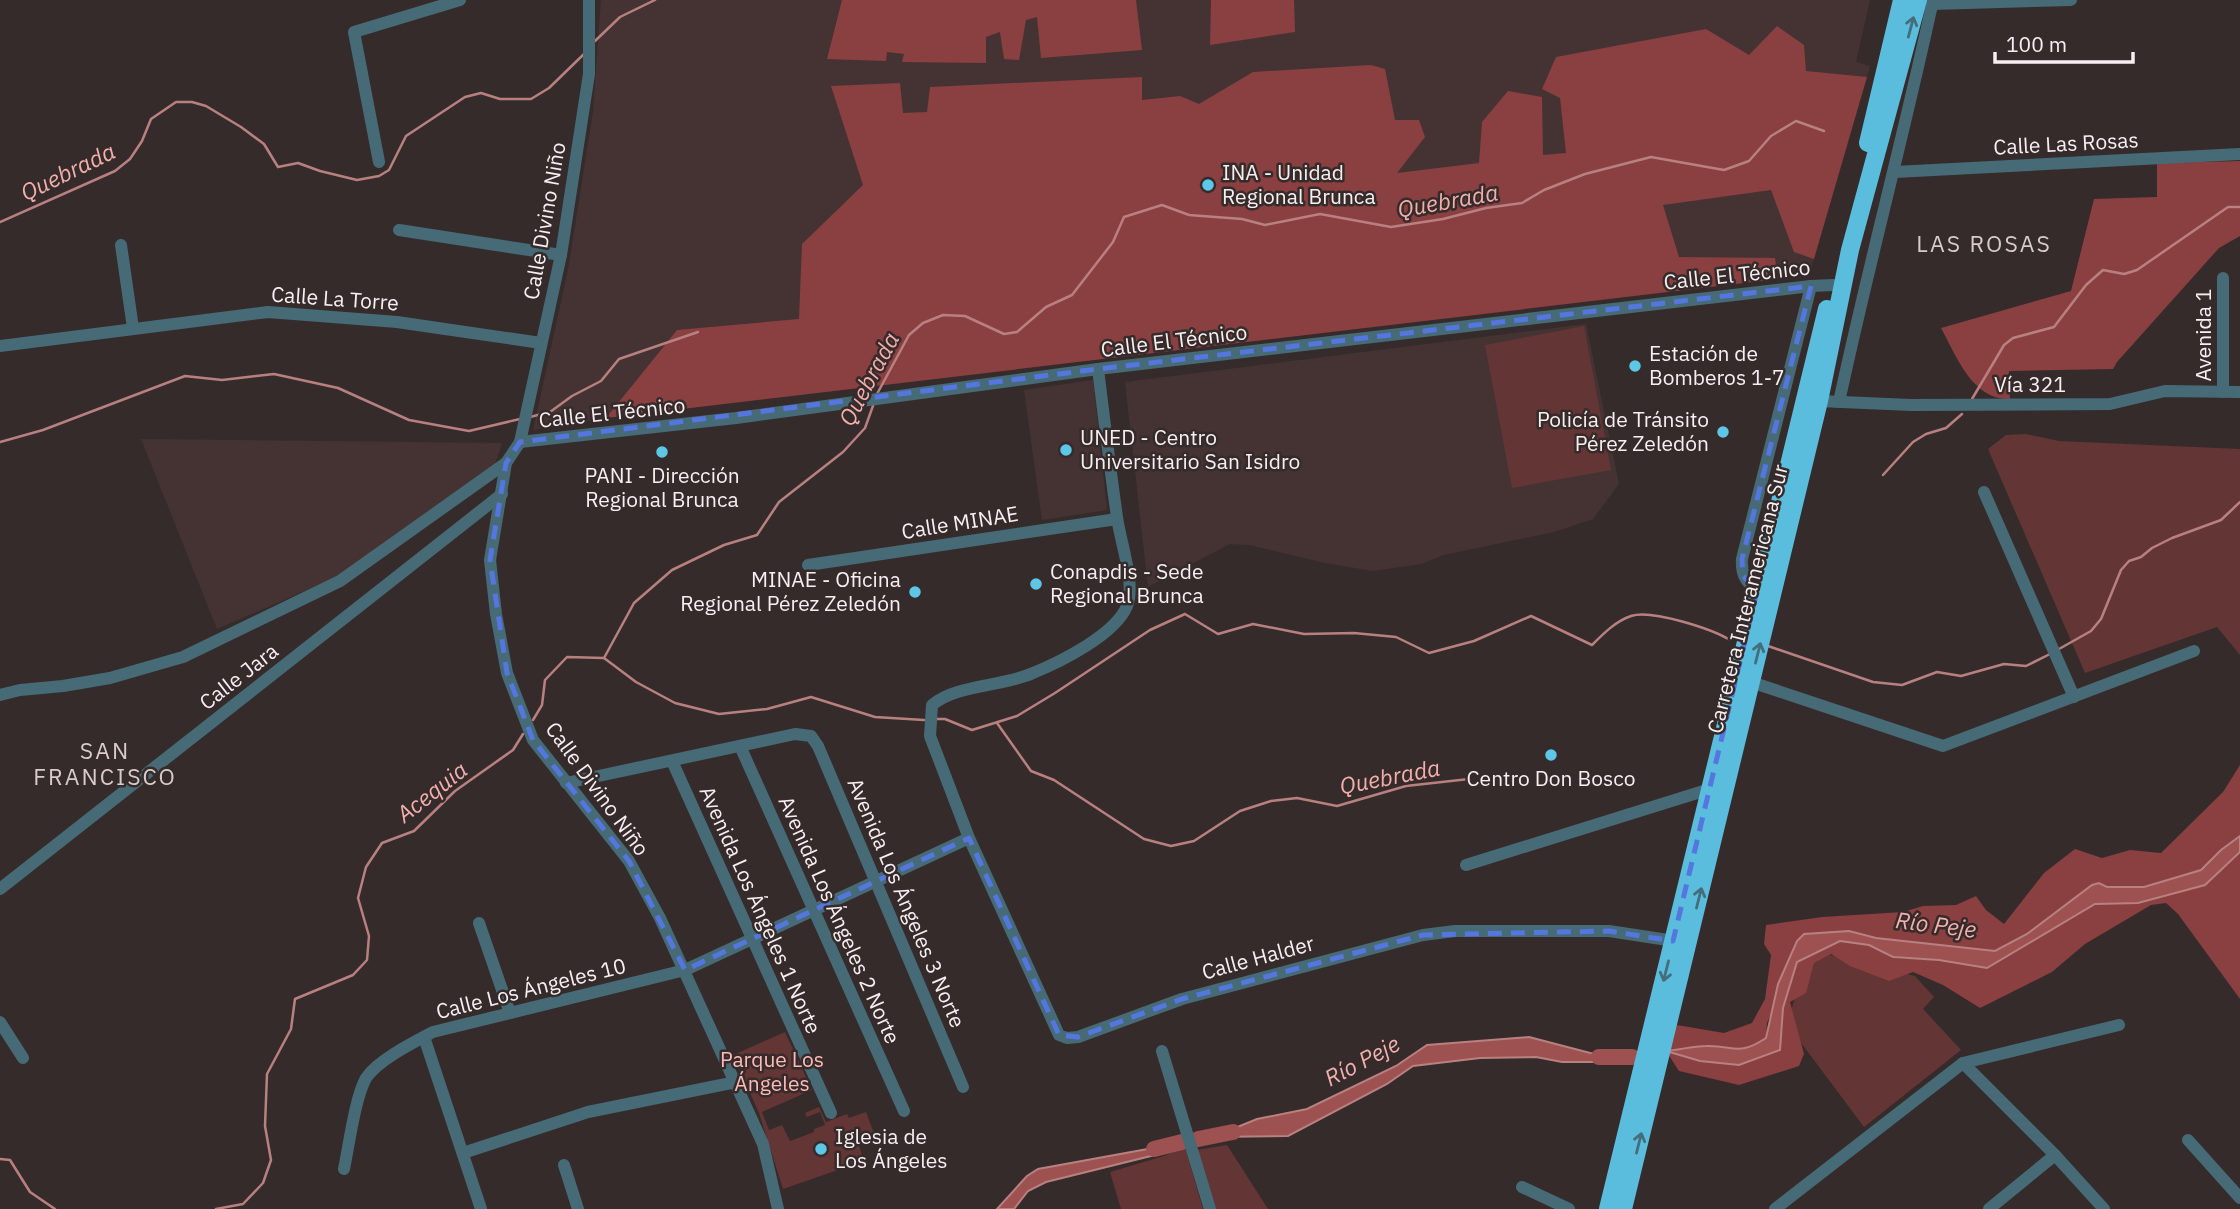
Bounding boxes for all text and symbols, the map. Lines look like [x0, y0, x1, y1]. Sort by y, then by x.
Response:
one-way arrow [1905, 17, 1918, 39]
scale bar [1995, 21, 2133, 65]
text: 100 m [2006, 30, 2067, 58]
street label: Calle Las Rosas [1993, 125, 2139, 161]
water label: Quebrada [15, 135, 120, 207]
street label: Calle Divino Niño [516, 140, 572, 302]
place label: INA - Unidad Regional Brunca [1222, 158, 1376, 210]
water label: Quebrada [1395, 176, 1501, 224]
marker: INA - Unidad Regional Brunca [1200, 177, 1216, 193]
district label: LAS ROSAS [1916, 228, 2052, 258]
street label: Calle El Técnico [1662, 252, 1812, 296]
street label: Calle La Torre [270, 280, 400, 316]
street label: Avenida 1 [2189, 289, 2217, 381]
street label: Calle El Técnico [1099, 317, 1249, 363]
water label: Quebrada [831, 327, 905, 431]
place label: Estación de Bomberos 1-7 [1649, 339, 1785, 391]
marker: Estación de Bomberos 1-7 [1627, 358, 1643, 374]
street label: Vía 321 [1994, 370, 2066, 398]
street label: Calle El Técnico [537, 390, 687, 434]
place label: Policía de Tránsito Pérez Zeledón [1537, 405, 1709, 457]
place label: UNED - Centro Universitario San Isidro [1080, 423, 1300, 475]
marker: Policía de Tránsito Pérez Zeledón [1715, 424, 1731, 440]
marker: UNED - Centro Universitario San Isidro [1058, 442, 1074, 458]
marker: PANI - Dirección Regional Brunca [654, 444, 670, 460]
place label: PANI - Dirección Regional Brunca [584, 461, 740, 513]
street label: Carretera Interamericana Sur [1700, 461, 1794, 736]
street label: Calle MINAE [899, 499, 1020, 545]
place label: Conapdis - Sede Regional Brunca [1050, 557, 1204, 609]
place label: MINAE - Oficina Regional Pérez Zeledón [680, 565, 901, 617]
marker: Conapdis - Sede Regional Brunca [1028, 576, 1044, 592]
marker: MINAE - Oficina Regional Pérez Zeledón [907, 584, 923, 600]
street label: Calle Jara [193, 637, 284, 716]
one-way arrow [1752, 642, 1765, 665]
street label: Calle Divino Niño [540, 716, 656, 861]
district label: SAN FRANCISCO [33, 735, 177, 791]
marker: Centro Don Bosco [1543, 747, 1559, 763]
water label: Quebrada [1337, 752, 1443, 800]
water label: Acequia [389, 754, 473, 829]
place label: Centro Don Bosco [1467, 764, 1635, 792]
street label: Avenida Los Ángeles 3 Norte [842, 774, 972, 1032]
street label: Avenida Los Ángeles 1 Norte [694, 781, 828, 1038]
street label: Avenida Los Ángeles 2 Norte [773, 791, 907, 1048]
one-way arrow [1693, 887, 1706, 910]
water label: Río Peje [1894, 904, 1978, 944]
street label: Calle Halder [1198, 929, 1317, 985]
street label: Calle Los Ángeles 10 [433, 951, 629, 1025]
one-way arrow [1658, 959, 1672, 982]
water label: Río Peje [1319, 1028, 1405, 1092]
park label: Parque Los Ángeles [720, 1045, 824, 1097]
place label: Iglesia de Los Ángeles [835, 1122, 948, 1174]
one-way arrow [1633, 1132, 1646, 1155]
marker: Iglesia de Los Ángeles [813, 1141, 829, 1157]

